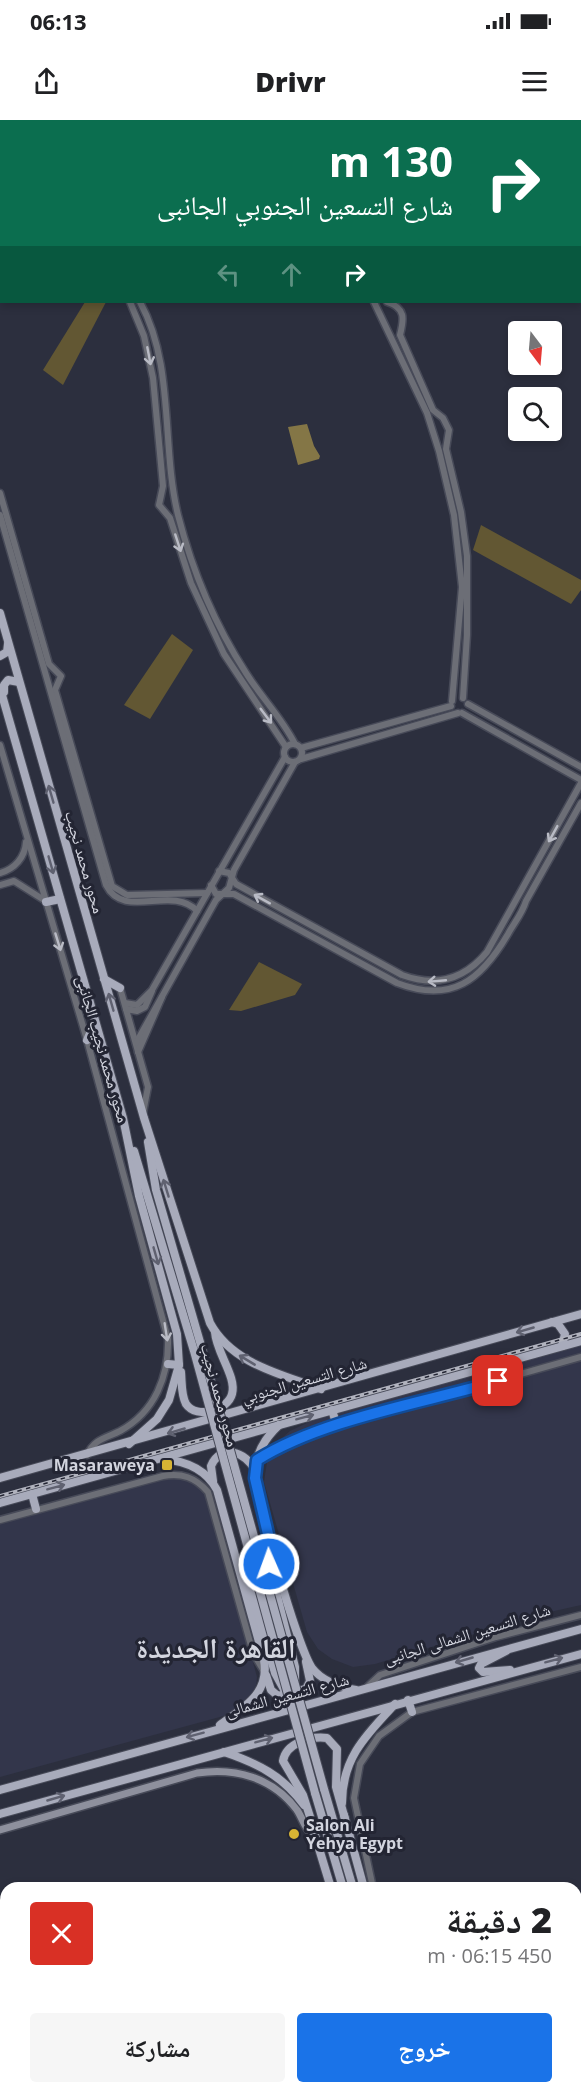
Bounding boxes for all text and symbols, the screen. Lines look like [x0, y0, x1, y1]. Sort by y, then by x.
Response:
text: 06:13 [30, 6, 87, 36]
text: Drivr [255, 63, 326, 100]
icon: share [30, 65, 63, 98]
icon: menu [518, 65, 551, 98]
text: 130 m [329, 132, 453, 189]
icon: right [474, 144, 552, 222]
text: شارع التسعين الجنوبي الجانبى [157, 186, 453, 223]
icon: left [212, 258, 245, 291]
icon: ahead [275, 258, 308, 291]
icon: right [338, 258, 371, 291]
north arrow [508, 321, 562, 375]
map controls [508, 321, 562, 441]
one-way arrow [144, 346, 155, 366]
button: search [508, 387, 562, 441]
one-way arrow [173, 533, 184, 552]
one-way arrow [260, 708, 272, 724]
one-way arrow [45, 785, 56, 804]
street label: محور محمد نجيب [60, 808, 110, 916]
one-way arrow [547, 825, 558, 843]
one-way arrow [45, 855, 57, 874]
one-way arrow [254, 893, 272, 904]
one-way arrow [52, 932, 64, 951]
street label: محور محمد نجيب الجانبى [71, 973, 135, 1125]
one-way arrow [427, 976, 447, 987]
one-way arrow [104, 992, 116, 1011]
one-way arrow [160, 1179, 171, 1198]
one-way arrow [151, 1246, 162, 1265]
one-way arrow [161, 1322, 172, 1341]
one-way arrow [516, 1325, 535, 1336]
street label: محور محمد نجيب [196, 1341, 244, 1449]
street label: شارع التسعين الجنوبي [239, 1352, 370, 1410]
one-way arrow [239, 1353, 256, 1365]
pin [472, 1355, 523, 1406]
icon: arrive [481, 1364, 514, 1397]
one-way arrow [295, 1411, 314, 1423]
one-way arrow [167, 1425, 186, 1437]
place label: Masaraweya [54, 1454, 155, 1476]
marker: Masaraweya [160, 1458, 174, 1472]
one-way arrow [46, 1481, 65, 1492]
position arrow [237, 1532, 301, 1596]
street label: شارع التسعين الشمالى الجانبى [381, 1598, 553, 1670]
district label: القاهرة الجديدة [136, 1628, 296, 1666]
one-way arrow [544, 1654, 563, 1665]
one-way arrow [454, 1655, 473, 1667]
street label: شارع التسعين الشمالى [223, 1668, 351, 1722]
one-way arrow [185, 1729, 204, 1741]
one-way arrow [254, 1733, 273, 1745]
one-way arrow [46, 1792, 65, 1803]
place label: Salon Ali Yehya Egypt [306, 1814, 403, 1854]
marker: Salon Ali Yehya Egypt [287, 1827, 301, 1841]
text: 2 دقيقة [446, 1895, 552, 1944]
button: close [30, 1902, 93, 1965]
text: 450 m · 06:15 [427, 1942, 552, 1969]
button: مشاركة [30, 2013, 285, 2082]
button: خروج [297, 2013, 552, 2082]

